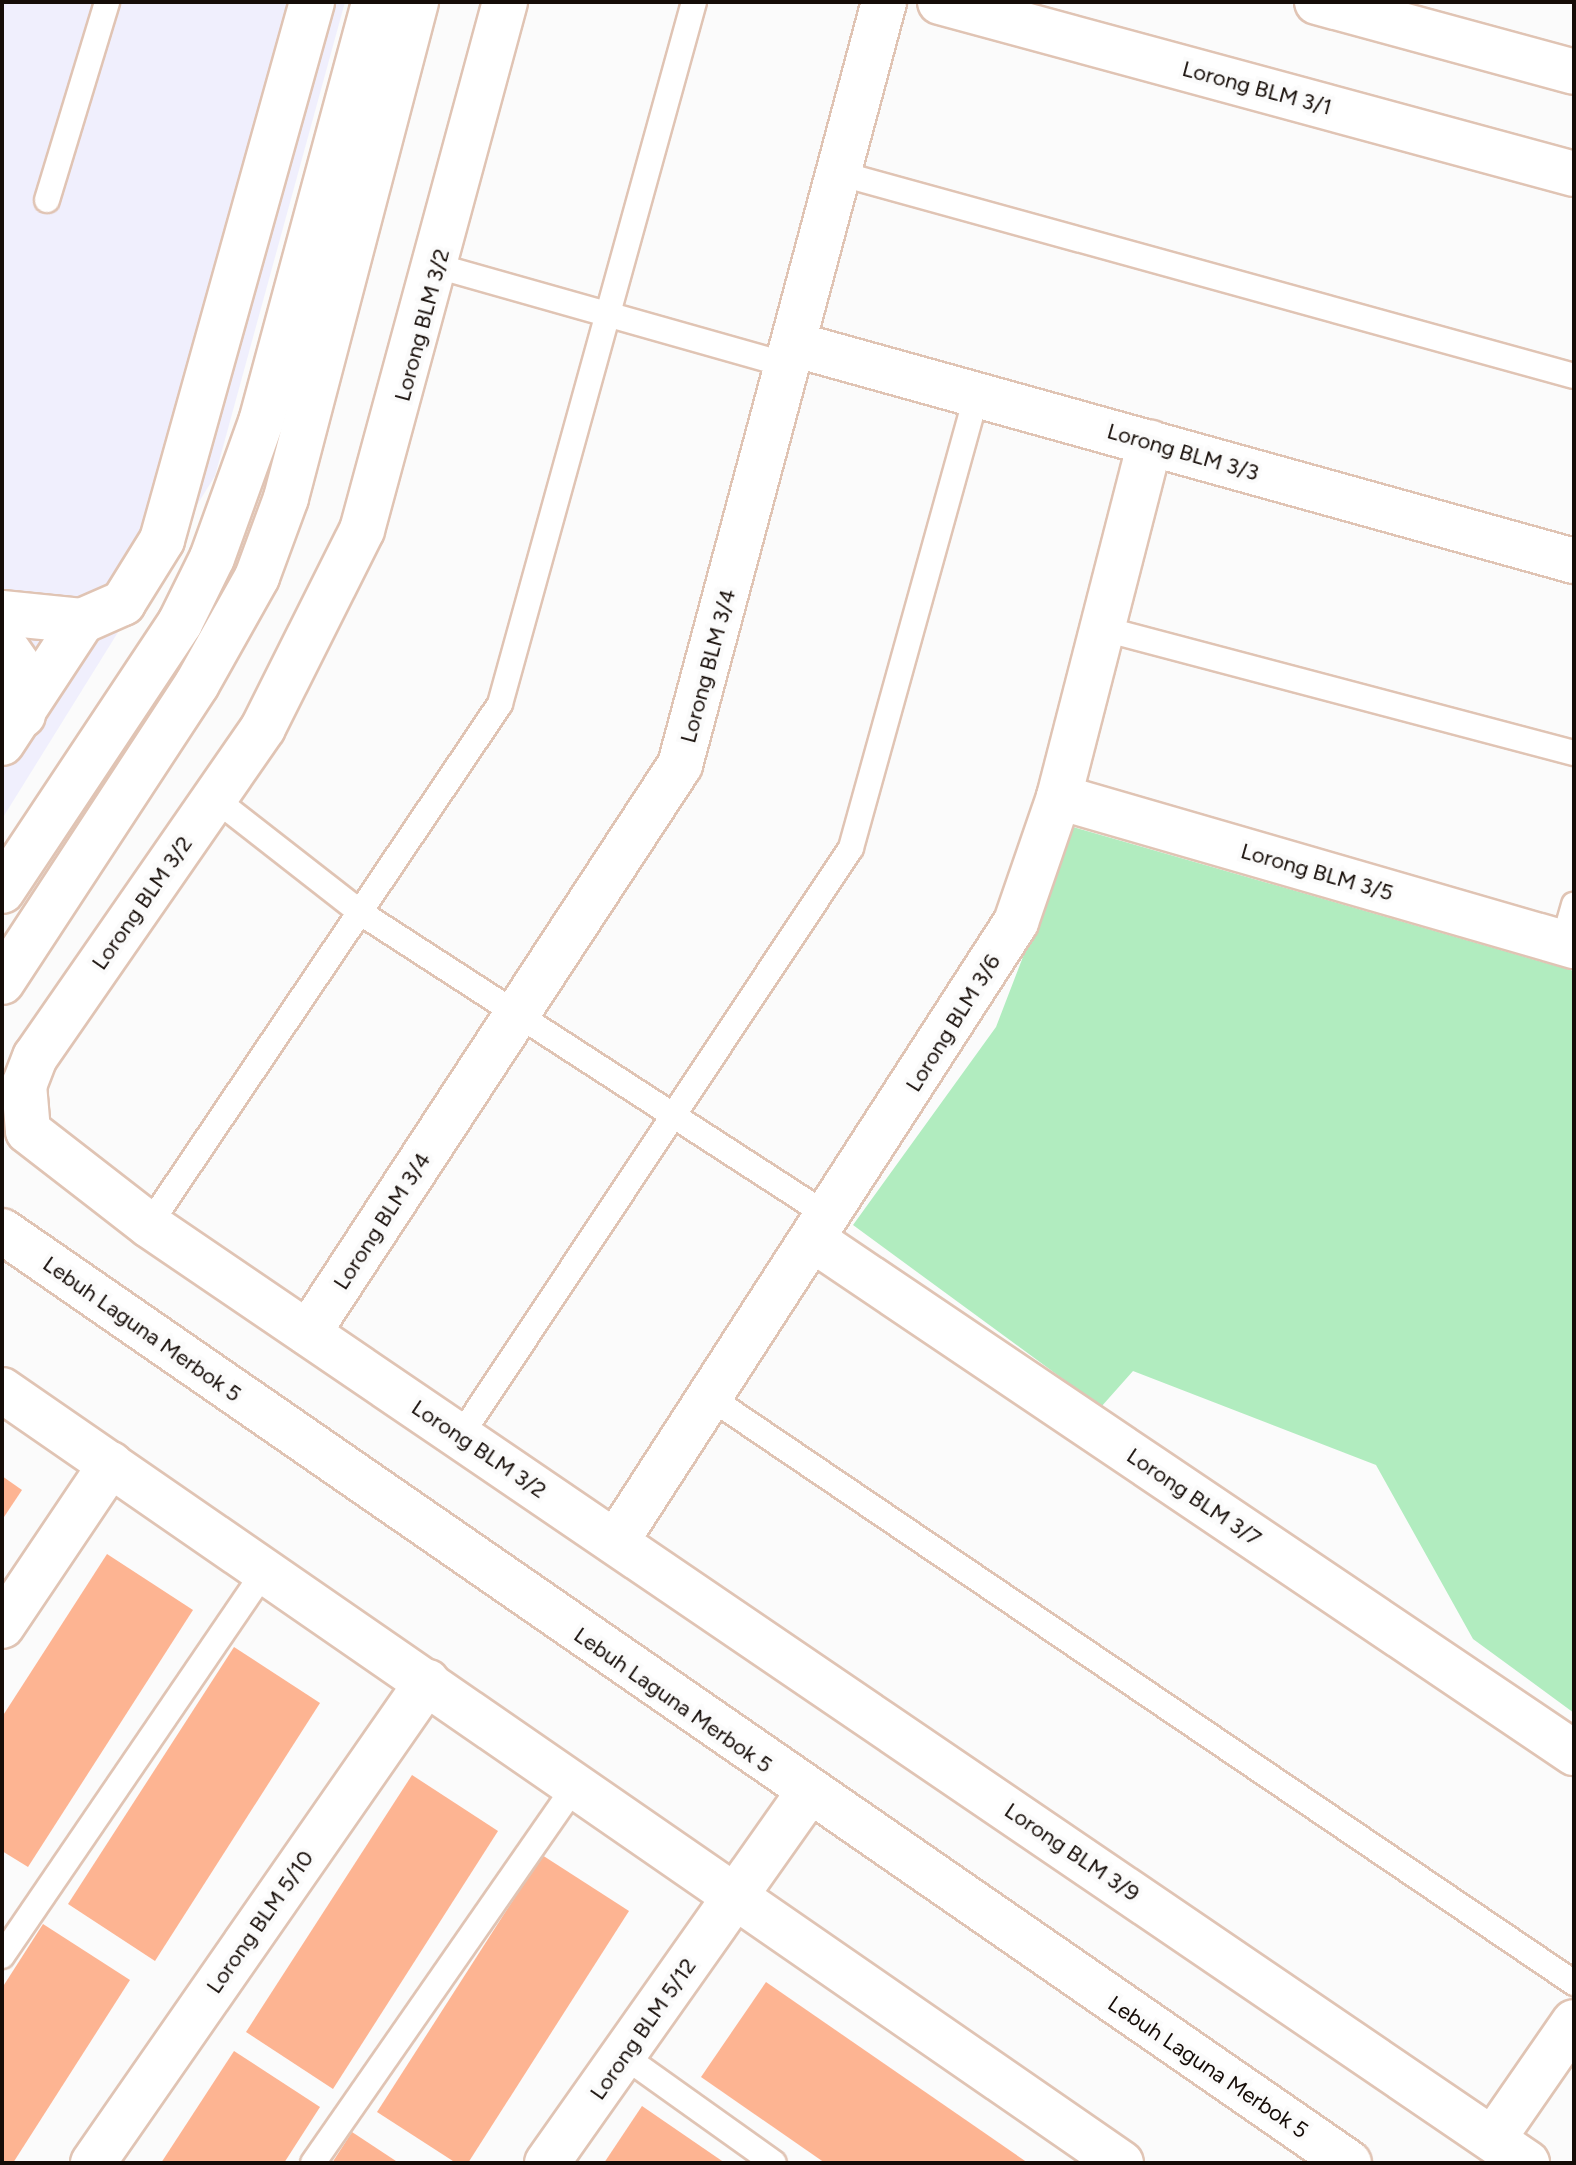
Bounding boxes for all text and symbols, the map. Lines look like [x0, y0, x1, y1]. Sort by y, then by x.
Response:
street label: Lorong BLM 3/1 [1179, 55, 1335, 121]
street label: Lorong BLM 3/2 [389, 246, 455, 404]
street label: Lorong BLM 3/3 [1104, 418, 1262, 486]
street label: Lorong BLM 3/4 [675, 586, 741, 746]
street label: Lorong BLM 3/2 [86, 831, 198, 975]
street label: Lorong BLM 3/5 [1238, 838, 1396, 906]
street label: Lorong BLM 3/6 [900, 949, 1006, 1097]
street label: Lorong BLM 3/4 [328, 1147, 436, 1295]
street label: Lebuh Laguna Merbok 5 [38, 1251, 246, 1407]
street label: Lorong BLM 3/2 [407, 1394, 551, 1504]
street label: Lorong BLM 3/7 [1122, 1442, 1266, 1552]
street label: Lebuh Laguna Merbok 5 [569, 1622, 777, 1778]
street label: Lorong BLM 3/9 [1000, 1797, 1144, 1907]
street label: Lorong BLM 5/10 [201, 1845, 319, 1999]
street label: Lorong BLM 5/12 [584, 1953, 702, 2105]
street label: Lebuh Laguna Merbok 5 [1103, 1990, 1313, 2144]

